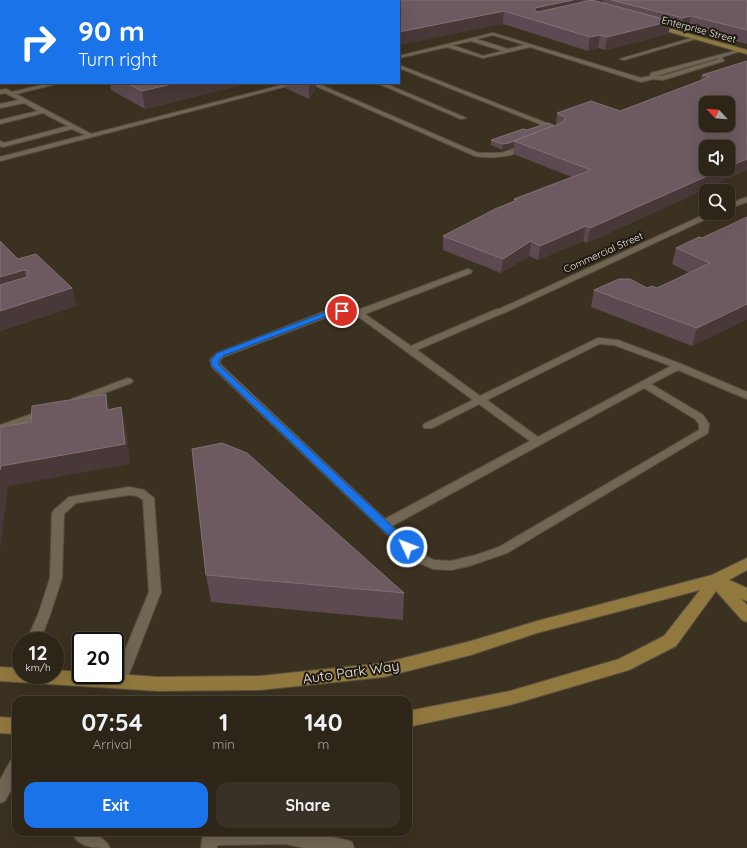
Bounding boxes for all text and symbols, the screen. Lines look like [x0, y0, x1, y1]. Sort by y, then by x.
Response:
text: 90 m [78, 13, 145, 48]
street label: Enterprise Street [660, 13, 738, 46]
icon: right [12, 16, 64, 68]
text: Turn right [78, 48, 158, 71]
north arrow [699, 96, 735, 132]
map controls [699, 96, 735, 220]
button: sound [699, 140, 735, 176]
button: search [699, 184, 735, 220]
street label: Commercial Street [561, 229, 646, 276]
pin [325, 294, 359, 328]
icon: arrive [331, 300, 353, 322]
position arrow [386, 526, 428, 568]
speed limit sign: 20 [72, 632, 124, 684]
text: 12 [28, 640, 48, 665]
street label: Auto Park Way [302, 656, 400, 688]
text: km/h [25, 661, 51, 674]
text: 07:54 [82, 707, 143, 737]
text: 1 [219, 707, 228, 737]
text: 140 [304, 707, 342, 737]
text: Arrival [93, 736, 132, 752]
text: min [213, 736, 235, 752]
text: m [317, 736, 329, 752]
button: Exit [24, 782, 208, 828]
button: Share [216, 782, 400, 828]

